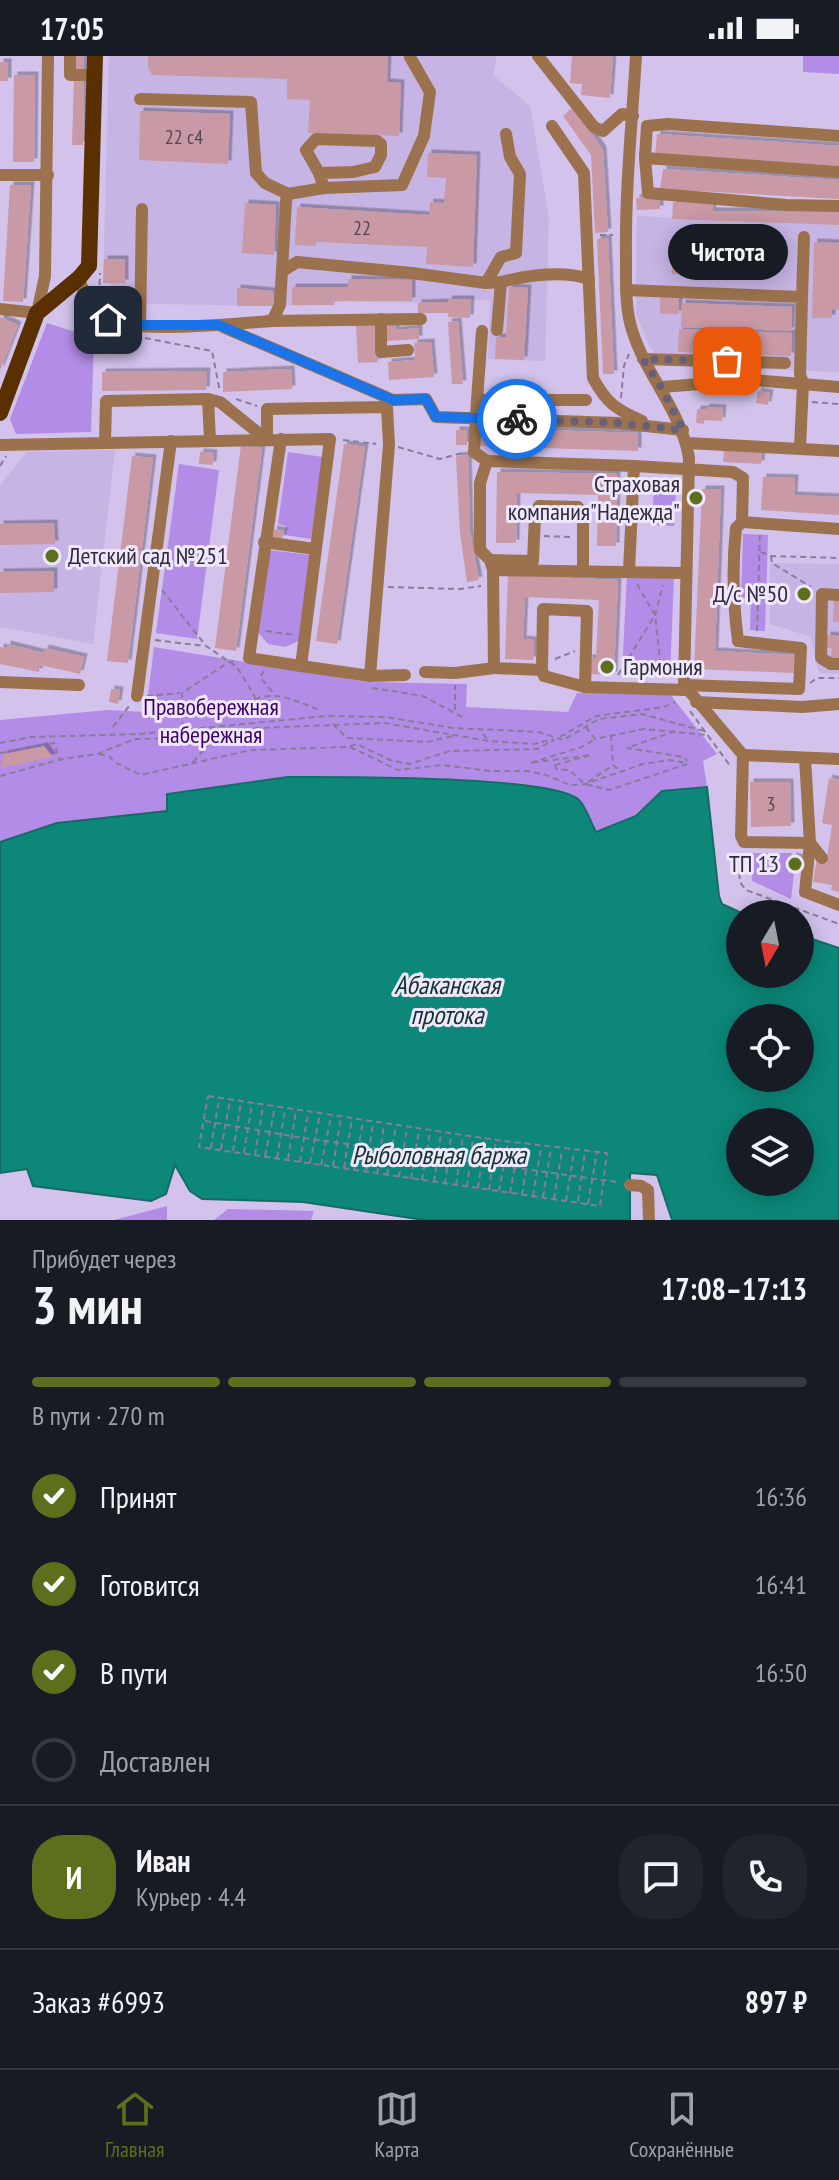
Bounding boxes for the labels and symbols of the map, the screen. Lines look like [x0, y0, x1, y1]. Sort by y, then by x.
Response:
house number: 22 с4 [165, 124, 203, 150]
house number: 22 [353, 215, 371, 241]
callout: Чистота [667, 225, 787, 281]
pin [74, 286, 142, 354]
pin [693, 327, 761, 395]
courier [477, 379, 557, 459]
place label: Страховая компания"Надежда" [508, 468, 680, 527]
marker: Страховая компания"Надежда" [687, 489, 705, 507]
place label: Детский сад №251 [68, 540, 228, 571]
marker: Детский сад №251 [43, 547, 61, 565]
place label: Д/с №50 [713, 578, 788, 609]
marker: Д/с №50 [795, 585, 813, 603]
place label: Гармония [623, 651, 703, 682]
marker: Гармония [598, 658, 616, 676]
park label: Правобережная набережная [143, 691, 279, 750]
house number: 3 [767, 791, 776, 817]
place label: ТП 13 [729, 848, 779, 879]
marker: ТП 13 [786, 855, 804, 873]
north arrow [726, 900, 814, 988]
water label: Абаканская протока [394, 968, 502, 1031]
water label: Рыболовная баржа [352, 1138, 528, 1171]

